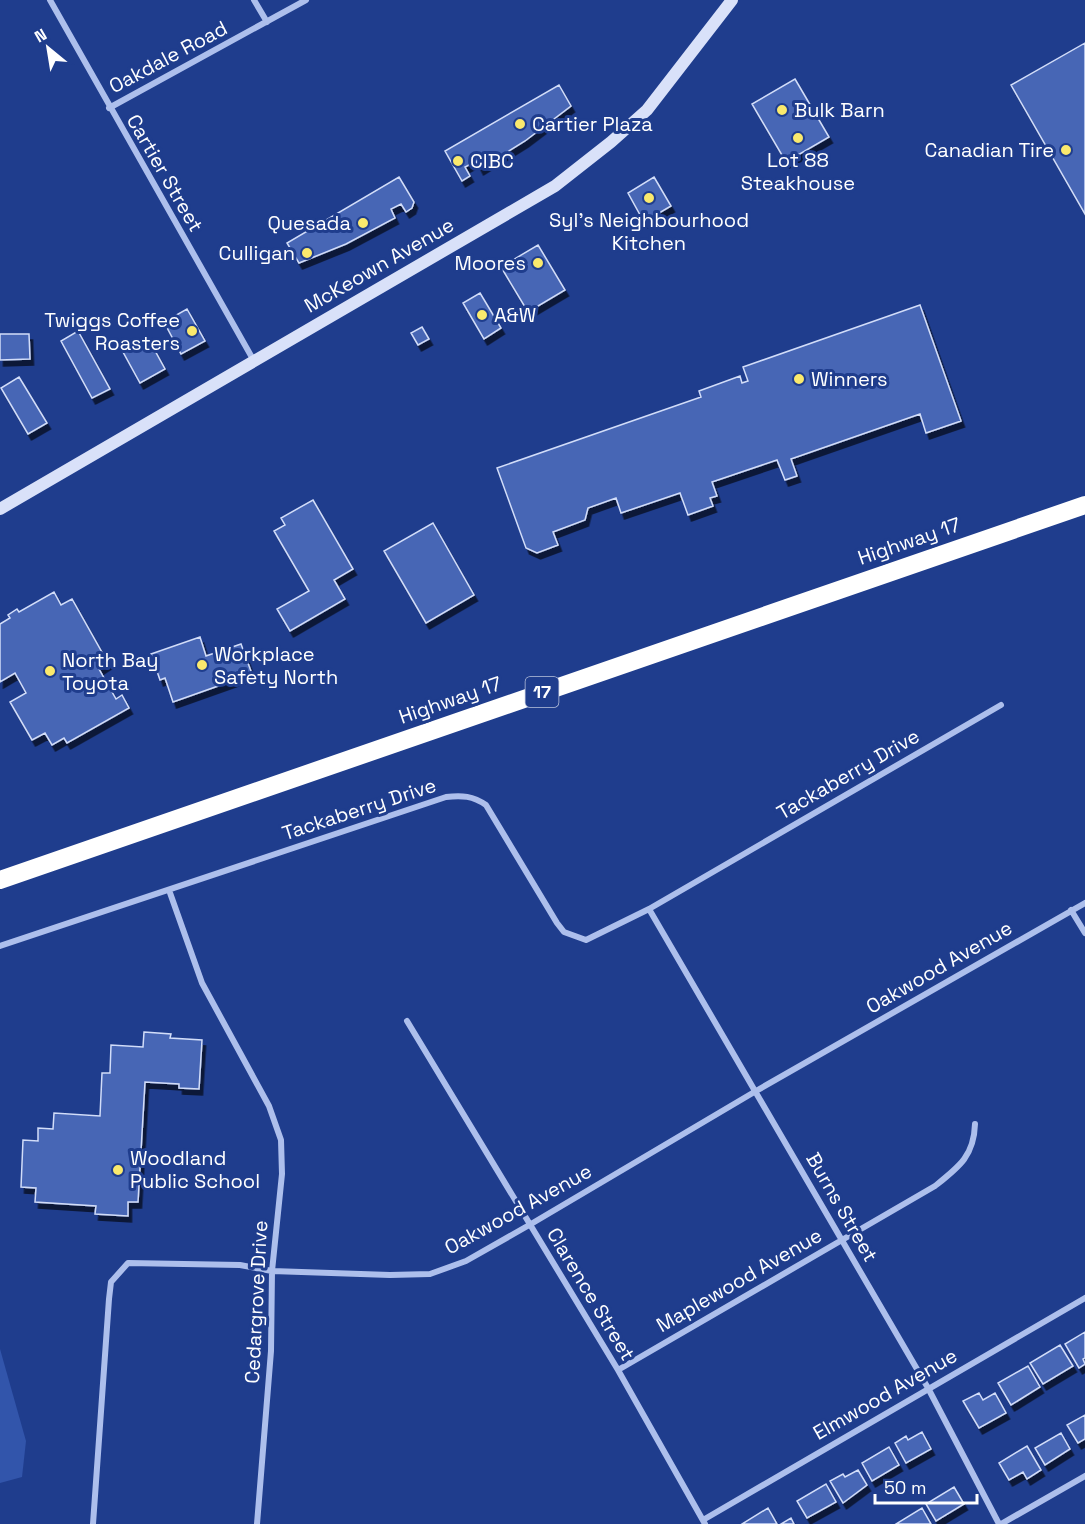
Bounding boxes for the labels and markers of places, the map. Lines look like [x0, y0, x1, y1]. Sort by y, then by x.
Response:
place label: Bulk Barn [794, 97, 885, 123]
marker: Bulk Barn [775, 103, 789, 117]
place label: Cartier Plaza [532, 111, 653, 137]
marker: Cartier Plaza [513, 117, 527, 131]
marker: Lot 88 Steakhouse [791, 131, 805, 145]
place label: Canadian Tire [925, 137, 1054, 163]
marker: Canadian Tire [1059, 143, 1073, 157]
place label: Lot 88 Steakhouse [741, 147, 855, 196]
place label: CIBC [470, 148, 514, 174]
marker: CIBC [451, 154, 465, 168]
marker: Syl's Neighbourhood Kitchen [642, 191, 656, 205]
place label: Syl's Neighbourhood Kitchen [549, 207, 749, 256]
place label: Quesada [267, 210, 351, 236]
marker: Quesada [356, 216, 370, 230]
place label: Culligan [219, 240, 295, 266]
marker: Culligan [300, 246, 314, 260]
place label: Moores [454, 250, 526, 276]
marker: Moores [531, 256, 545, 270]
place label: A&W [494, 302, 536, 328]
place label: Twiggs Coffee Roasters [44, 307, 180, 356]
marker: A&W [475, 308, 489, 322]
marker: Twiggs Coffee Roasters [185, 324, 199, 338]
place label: Winners [811, 366, 888, 392]
marker: Winners [792, 372, 806, 386]
place label: Workplace Safety North [214, 641, 338, 690]
place label: North Bay Toyota [62, 647, 159, 696]
marker: Workplace Safety North [195, 658, 209, 672]
marker: North Bay Toyota [43, 664, 57, 678]
place label: Woodland Public School [130, 1145, 260, 1194]
marker: Woodland Public School [111, 1163, 125, 1177]

